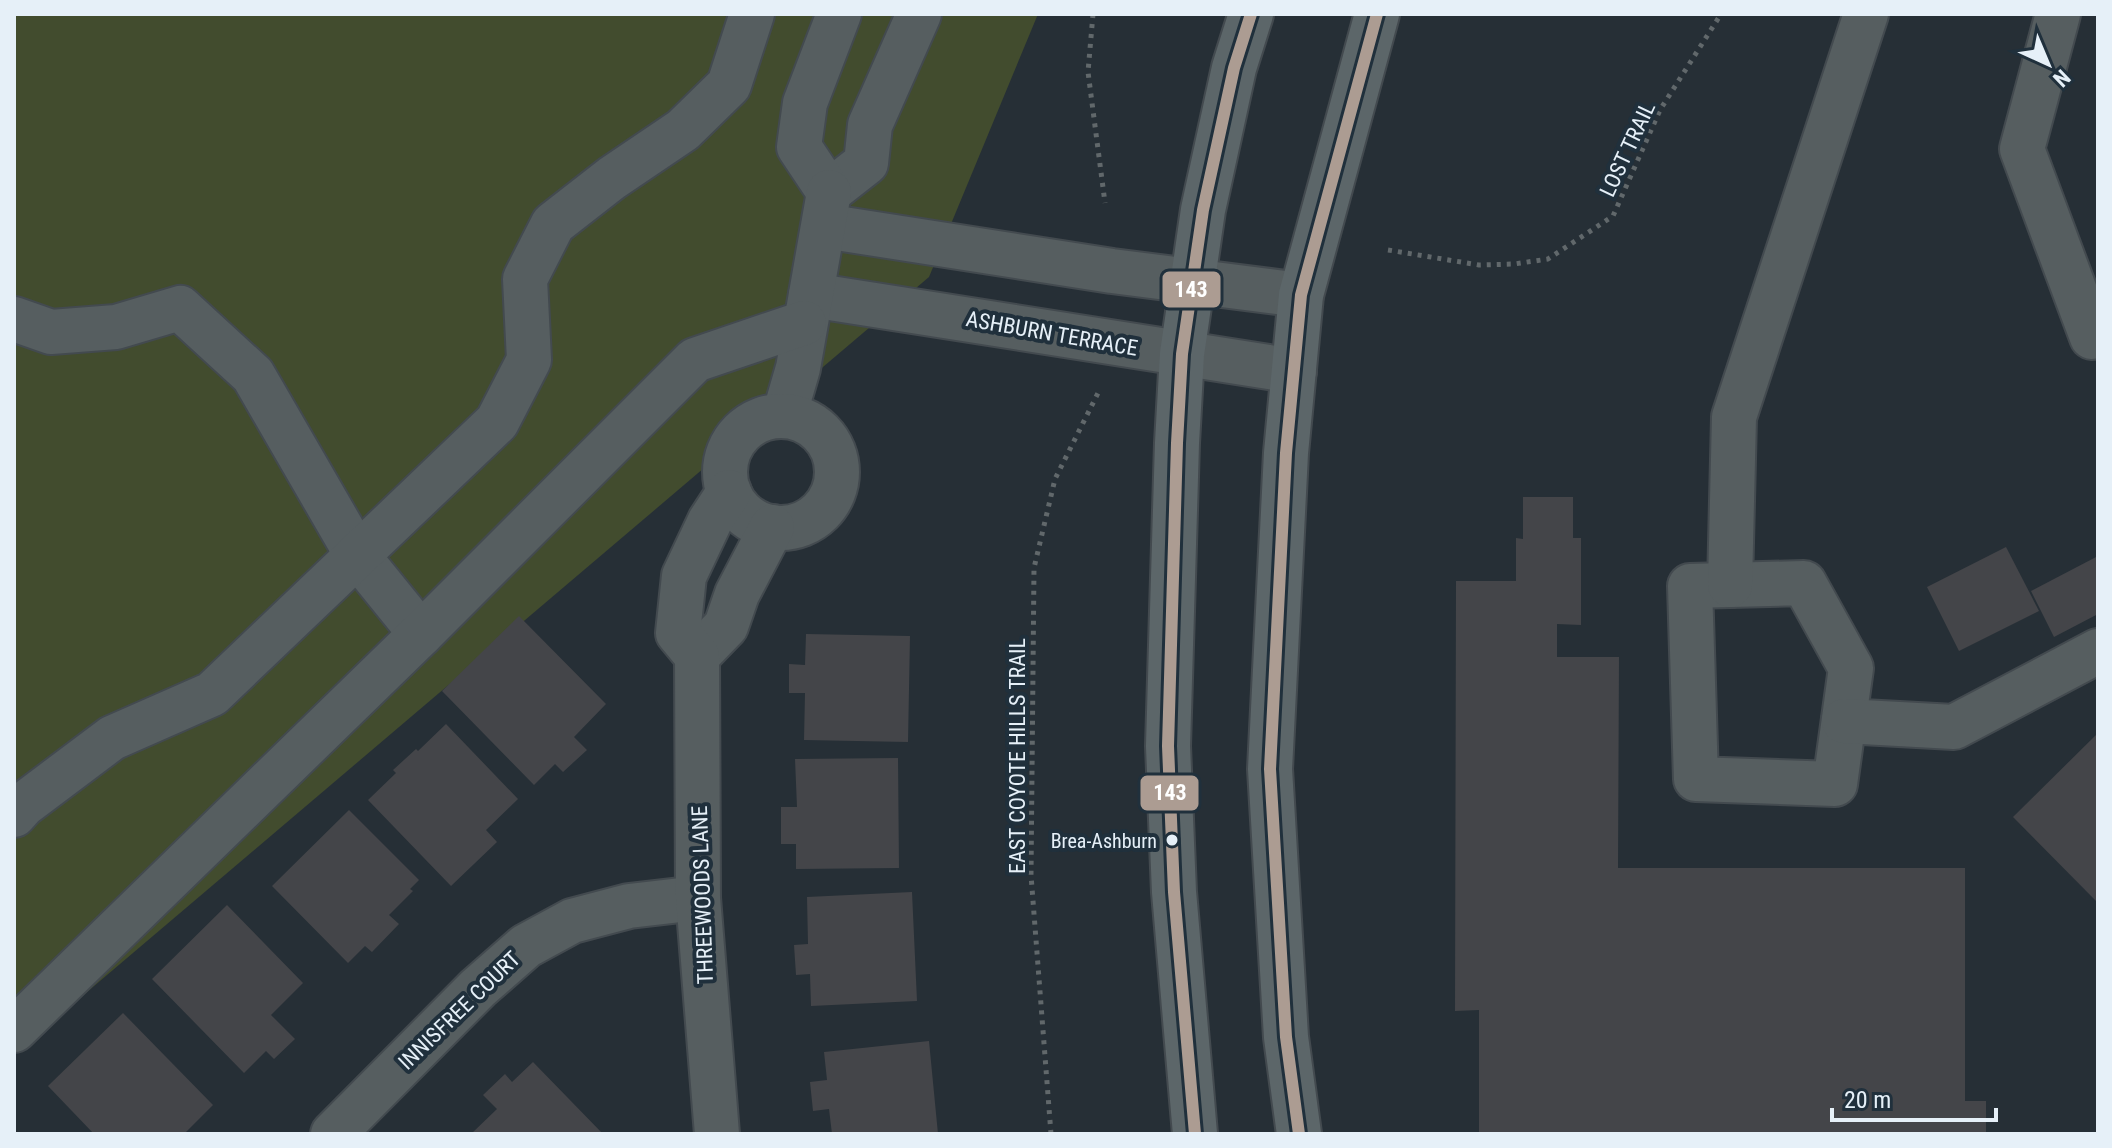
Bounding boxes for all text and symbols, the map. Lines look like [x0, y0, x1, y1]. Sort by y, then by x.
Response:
north arrow [2008, 24, 2088, 104]
text: N [2048, 64, 2075, 92]
street label: LOST TRAIL [1595, 98, 1660, 201]
line badge: 143 [1161, 270, 1222, 309]
text: 143 [1174, 277, 1208, 302]
street label: ASHBURN TERRACE [964, 306, 1140, 361]
street label: EAST COYOTE HILLS TRAIL [1005, 638, 1030, 874]
line badge: 143 [1139, 774, 1200, 812]
text: 143 [1153, 780, 1187, 805]
street label: THREEWOODS LANE [687, 805, 718, 985]
place label: Brea-Ashburn [1051, 829, 1157, 853]
marker: Brea-Ashburn [1164, 832, 1180, 848]
street label: INNISFREE COURT [393, 946, 525, 1075]
scale bar [1832, 1072, 1996, 1122]
text: 20 m [1844, 1086, 1891, 1114]

